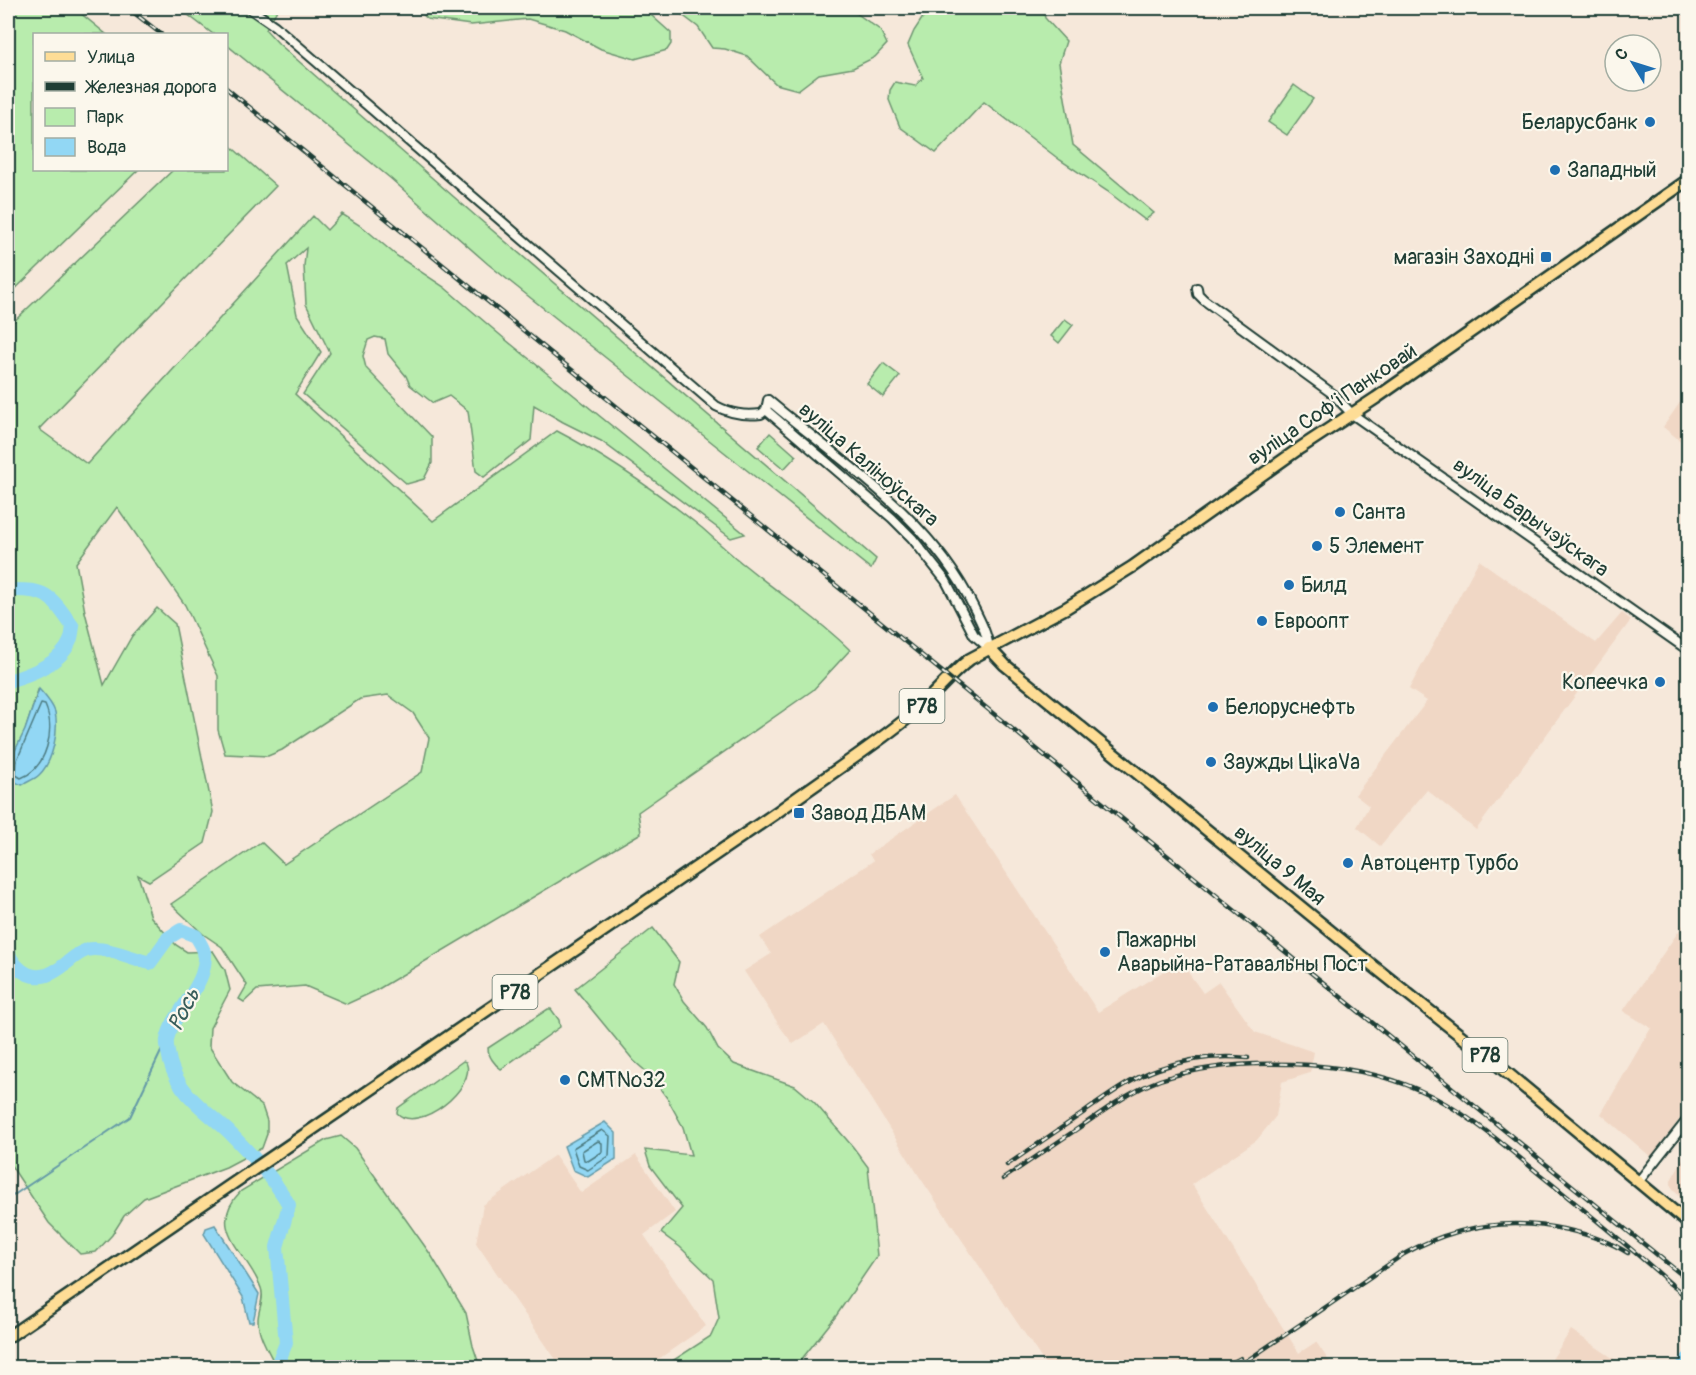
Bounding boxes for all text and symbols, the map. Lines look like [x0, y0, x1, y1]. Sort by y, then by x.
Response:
legend [33, 33, 228, 171]
north arrow [1603, 33, 1663, 93]
text: С [1611, 44, 1633, 64]
text: Улица [87, 46, 135, 69]
text: Железная дорога [84, 76, 217, 99]
text: Парк [87, 106, 124, 129]
place label: Беларусбанк [1522, 109, 1638, 136]
marker: Беларусбанк [1643, 115, 1657, 129]
text: Вода [87, 136, 126, 159]
place label: Западный [1567, 157, 1656, 184]
marker: Западный [1548, 163, 1562, 177]
place label: магазін Заходні [1394, 244, 1534, 271]
marker: магазін Заходні [1539, 250, 1553, 264]
street label: вуліца Софʼі Панковай [1242, 338, 1422, 471]
street label: вуліца Каліноўскага [793, 396, 944, 533]
street label: вуліца Барычэўскага [1447, 452, 1614, 583]
place label: Санта [1352, 499, 1406, 526]
marker: Санта [1333, 505, 1347, 519]
place label: 5 Элемент [1329, 533, 1425, 560]
marker: 5 Элемент [1310, 539, 1324, 553]
place label: Билд [1301, 572, 1347, 599]
marker: Билд [1282, 578, 1296, 592]
place label: Евроопт [1274, 608, 1349, 635]
marker: Евроопт [1255, 614, 1269, 628]
place label: Копеечка [1562, 669, 1648, 696]
marker: Копеечка [1653, 675, 1667, 689]
road number: Р78 [900, 689, 944, 723]
place label: Белоруснефть [1225, 694, 1356, 721]
marker: Белоруснефть [1206, 700, 1220, 714]
place label: Заужды ЦікаVа [1223, 749, 1360, 776]
marker: Заужды ЦікаVа [1204, 755, 1218, 769]
place label: Завод ДБАМ [811, 800, 926, 827]
marker: Завод ДБАМ [792, 806, 806, 820]
street label: вуліца 9 Мая [1228, 819, 1331, 912]
place label: Автоцентр Турбо [1360, 850, 1519, 877]
marker: Автоцентр Турбо [1341, 856, 1355, 870]
place label: Пажарны Аварыйна-Ратавальны Пост [1117, 927, 1368, 978]
marker: Пажарны Аварыйна-Ратавальны Пост [1098, 945, 1112, 959]
road number: Р78 [492, 975, 538, 1009]
water label: Рось [161, 983, 207, 1035]
road number: Р78 [1462, 1038, 1508, 1072]
place label: СМТ№32 [577, 1067, 666, 1094]
marker: СМТ№32 [558, 1073, 572, 1087]

